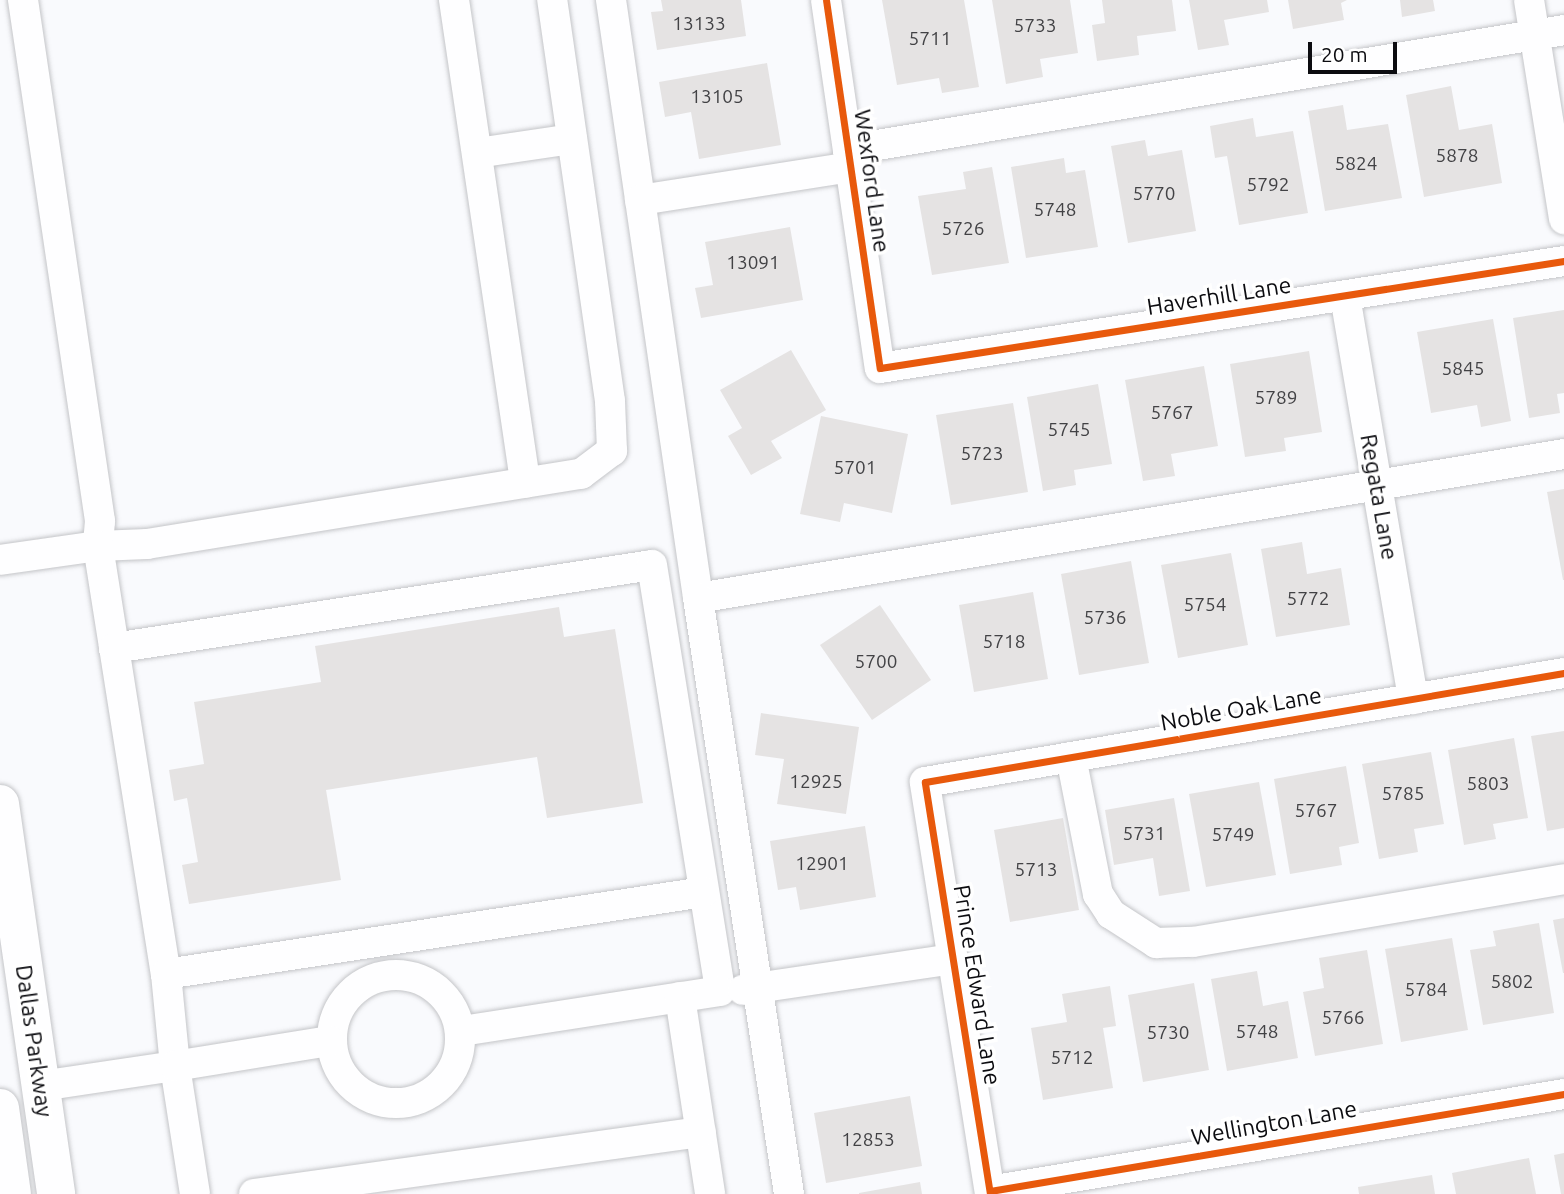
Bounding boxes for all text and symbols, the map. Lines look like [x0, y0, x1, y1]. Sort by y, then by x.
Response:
house number: 13133 [672, 13, 726, 35]
house number: 5733 [1014, 15, 1056, 37]
house number: 5711 [909, 28, 951, 50]
scale bar [1312, 28, 1401, 72]
text: 20 m [1321, 42, 1368, 66]
house number: 13105 [690, 86, 744, 108]
street label: Wexford Lane [848, 108, 896, 254]
house number: 5878 [1436, 145, 1478, 167]
house number: 5824 [1335, 153, 1377, 175]
house number: 5792 [1247, 174, 1289, 196]
house number: 5770 [1133, 183, 1175, 205]
house number: 5748 [1034, 199, 1076, 221]
house number: 5726 [942, 218, 984, 240]
house number: 13091 [726, 252, 780, 274]
street label: Haverhill Lane [1145, 271, 1293, 321]
house number: 5845 [1442, 358, 1484, 380]
house number: 5789 [1255, 387, 1297, 409]
house number: 5767 [1151, 402, 1193, 424]
house number: 5745 [1048, 419, 1090, 441]
street label: Regata Lane [1354, 432, 1404, 562]
house number: 5723 [961, 443, 1003, 465]
house number: 5701 [834, 457, 876, 479]
house number: 5772 [1287, 588, 1329, 610]
house number: 5754 [1184, 594, 1226, 616]
house number: 5736 [1084, 607, 1126, 629]
house number: 5718 [983, 631, 1025, 653]
house number: 5700 [855, 651, 897, 673]
street label: Noble Oak Lane [1158, 681, 1324, 737]
house number: 12925 [789, 771, 843, 793]
house number: 5803 [1467, 773, 1509, 795]
house number: 5785 [1382, 783, 1424, 805]
house number: 5767 [1295, 800, 1337, 822]
house number: 5731 [1123, 823, 1165, 845]
house number: 5749 [1212, 824, 1254, 846]
house number: 12901 [795, 853, 849, 875]
house number: 5713 [1015, 859, 1057, 881]
street label: Prince Edward Lane [948, 883, 1006, 1087]
street label: Dallas Parkway [10, 963, 58, 1119]
house number: 5802 [1491, 971, 1533, 993]
house number: 5784 [1405, 979, 1447, 1001]
house number: 5766 [1322, 1007, 1364, 1029]
house number: 5748 [1236, 1021, 1278, 1043]
house number: 5730 [1147, 1022, 1189, 1044]
house number: 5712 [1051, 1047, 1093, 1069]
street label: Wellington Lane [1189, 1095, 1359, 1151]
house number: 12853 [841, 1129, 895, 1151]

